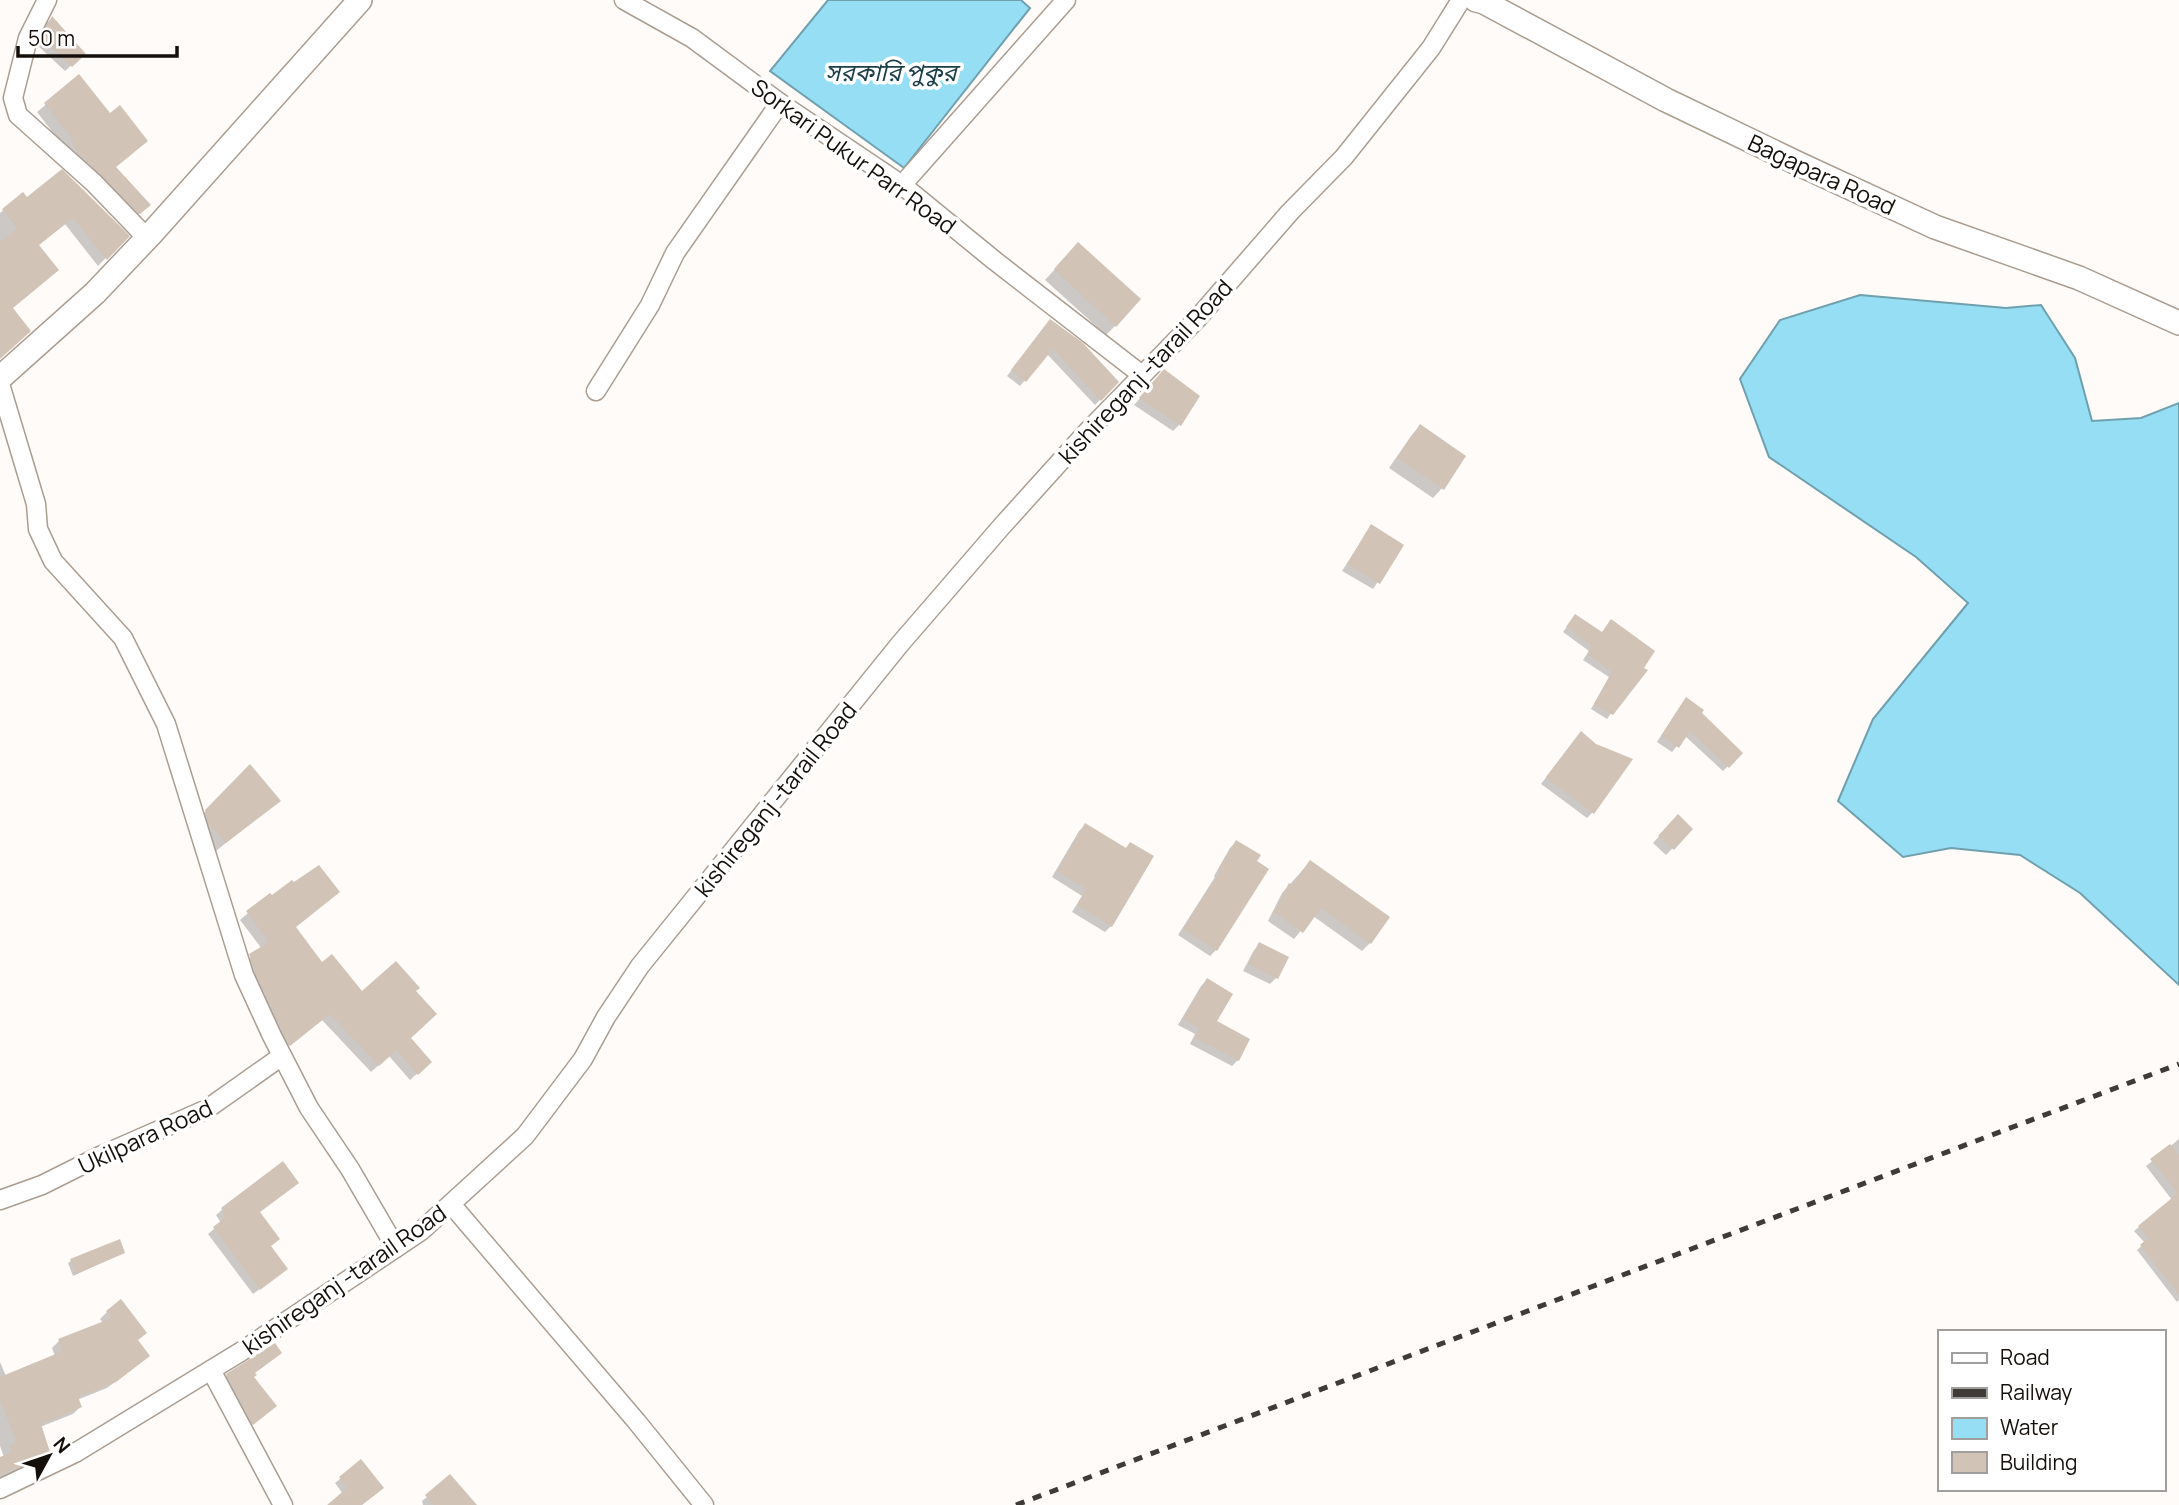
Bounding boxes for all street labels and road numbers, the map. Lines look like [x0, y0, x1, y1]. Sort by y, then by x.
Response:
street label: Sorkari Pukur Parr Road [745, 71, 963, 241]
street label: Bagapara Road [1743, 126, 1901, 222]
street label: kishireganj -tarail Road [1051, 272, 1239, 470]
street label: kishireganj -tarail Road [686, 695, 864, 903]
street label: Ukilpara Road [73, 1091, 217, 1181]
street label: kishireganj -tarail Road [236, 1197, 452, 1361]

